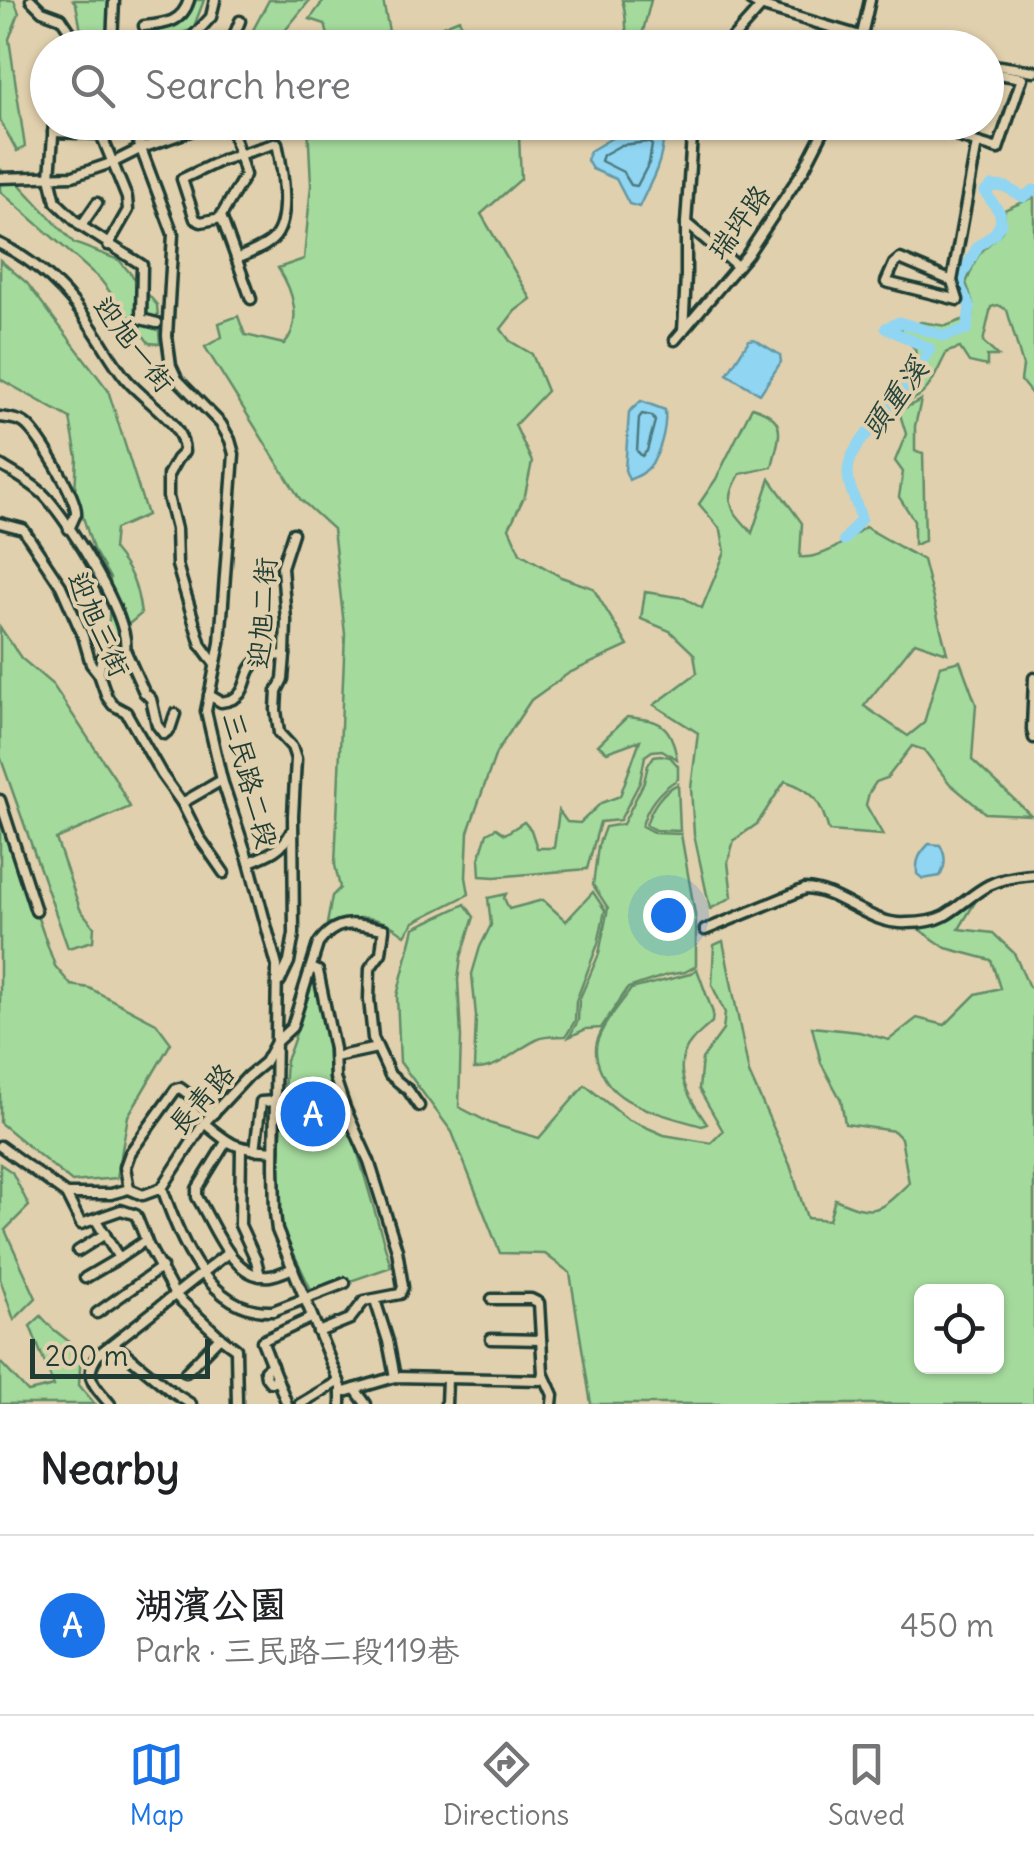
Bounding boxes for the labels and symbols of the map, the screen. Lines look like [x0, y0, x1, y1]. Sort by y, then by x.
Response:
street label: 瑞坪路 [700, 177, 778, 267]
street label: 迎旭一街 [85, 289, 183, 399]
water label: 頭重溪 [852, 349, 937, 446]
street label: 迎旭二街 [240, 556, 284, 670]
street label: 迎旭三街 [60, 566, 138, 682]
street label: 三民路二段 [214, 708, 286, 852]
your location [643, 890, 694, 941]
street label: 長青路 [160, 1055, 242, 1143]
pin: A [280, 1076, 346, 1152]
scale bar [30, 1334, 210, 1378]

